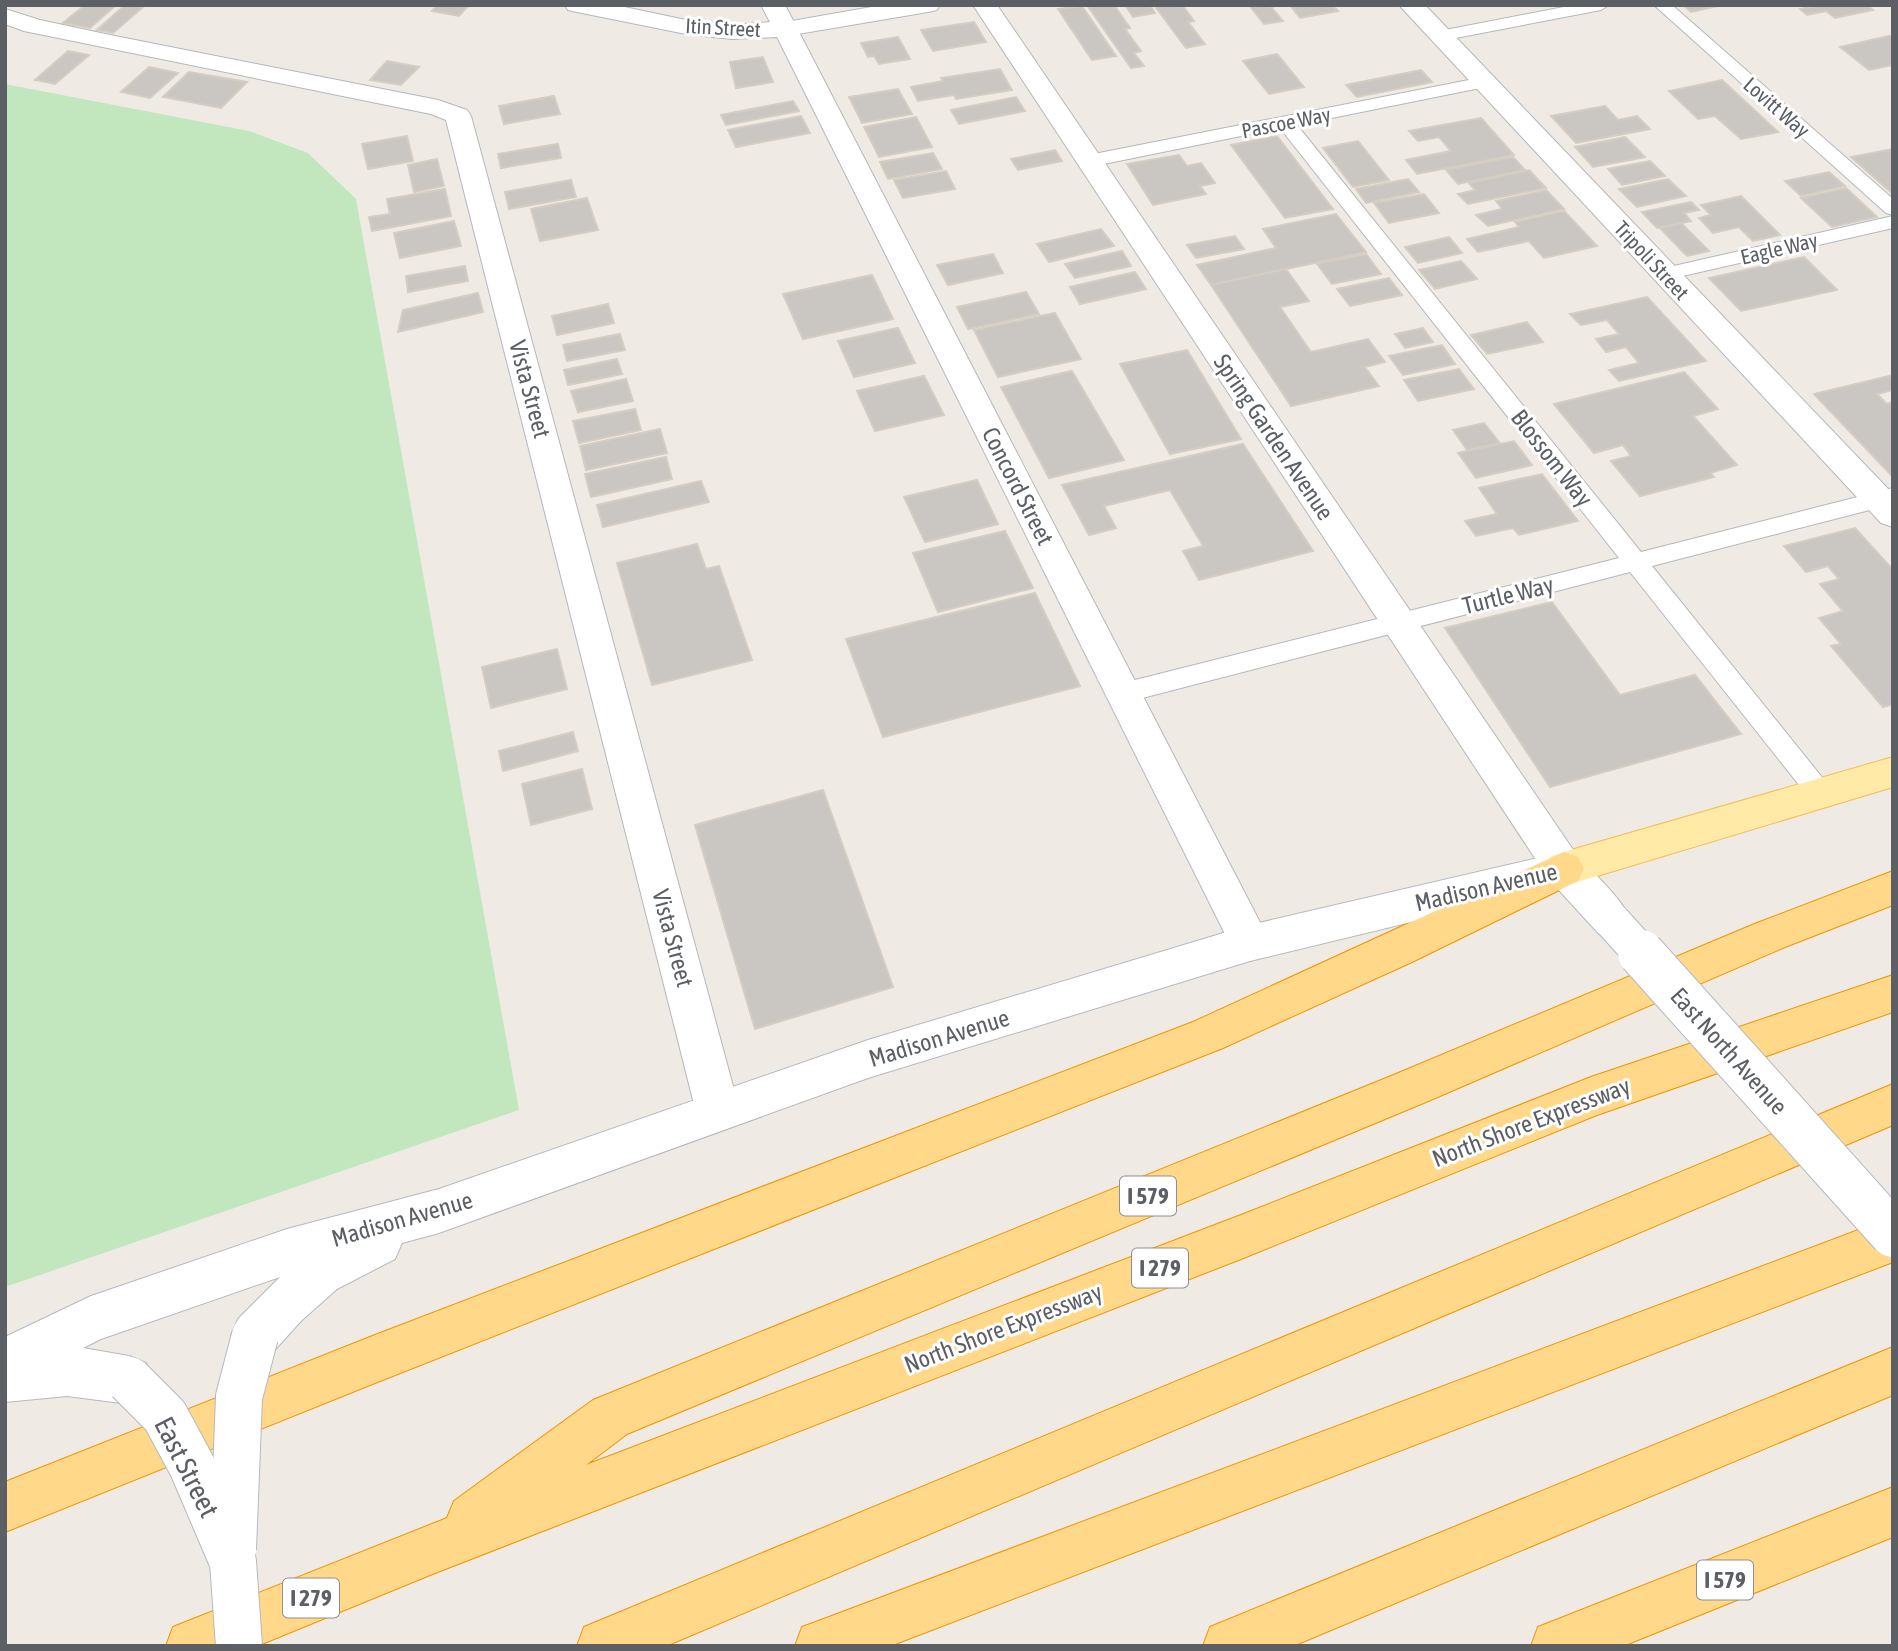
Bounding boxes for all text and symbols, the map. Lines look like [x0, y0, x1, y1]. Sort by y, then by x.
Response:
street label: Itin Street [685, 13, 761, 41]
street label: Lovitt Way [1739, 72, 1815, 142]
street label: Pascoe Way [1239, 102, 1333, 142]
street label: Tripoli Street [1610, 216, 1694, 304]
street label: Eagle Way [1738, 227, 1820, 269]
street label: Vista Street [504, 337, 556, 441]
street label: Spring Garden Avenue [1209, 349, 1339, 525]
street label: Blossom Way [1506, 404, 1598, 512]
street label: Concord Street [977, 423, 1059, 549]
street label: Turtle Way [1460, 571, 1556, 619]
street label: Madison Avenue [1412, 858, 1560, 916]
street label: Vista Street [647, 886, 699, 990]
street label: East North Avenue [1665, 982, 1793, 1120]
street label: Madison Avenue [866, 1004, 1012, 1072]
street label: North Shore Expressway [1428, 1072, 1634, 1172]
road number: I 579 [1120, 1176, 1176, 1216]
street label: Madison Avenue [328, 1186, 476, 1252]
road number: I 279 [1132, 1248, 1188, 1288]
street label: North Shore Expressway [900, 1278, 1106, 1378]
street label: East Street [148, 1412, 226, 1522]
road number: I 579 [1697, 1560, 1753, 1600]
road number: I 279 [283, 1578, 339, 1618]

